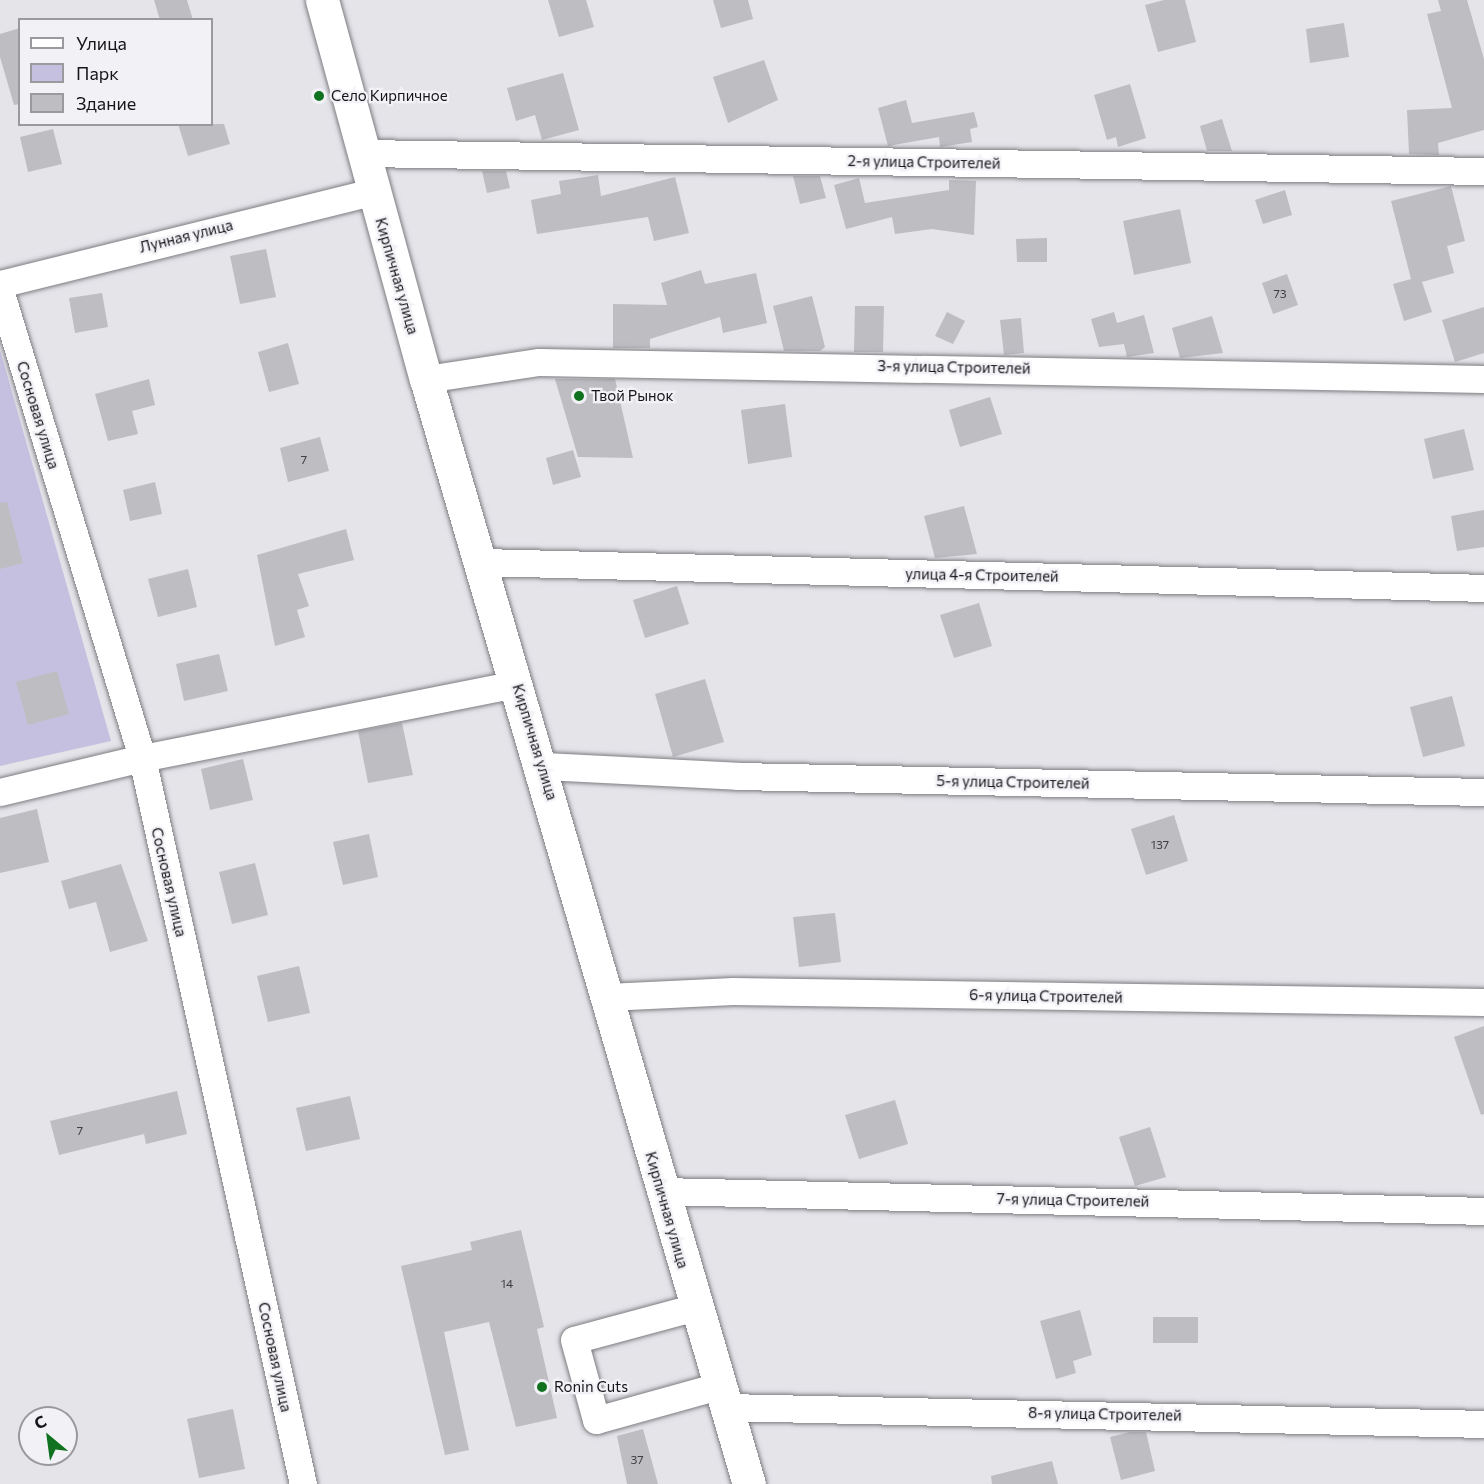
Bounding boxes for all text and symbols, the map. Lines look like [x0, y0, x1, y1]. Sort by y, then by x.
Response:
legend [18, 18, 213, 126]
text: Улица [76, 32, 127, 54]
text: Парк [76, 62, 119, 84]
place label: Село Кирпичное [331, 87, 448, 105]
marker: Село Кирпичное [312, 89, 326, 103]
text: Здание [76, 92, 136, 114]
street label: 2-я улица Строителей [847, 152, 1001, 172]
street label: Лунная улица [137, 216, 235, 256]
street label: Кирпичная улица [372, 216, 422, 336]
house number: 73 [1273, 287, 1287, 301]
street label: 3-я улица Строителей [877, 357, 1031, 377]
street label: Сосновая улица [13, 359, 63, 471]
place label: Твой Рынок [591, 387, 674, 405]
marker: Твой Рынок [572, 389, 586, 403]
house number: 7 [301, 453, 307, 467]
street label: улица 4-я Строителей [905, 565, 1059, 585]
street label: Кирпичная улица [509, 682, 561, 802]
street label: 5-я улица Строителей [936, 772, 1090, 792]
street label: Сосновая улица [148, 826, 190, 938]
house number: 137 [1151, 838, 1169, 852]
street label: 6-я улица Строителей [969, 986, 1123, 1006]
house number: 7 [77, 1124, 83, 1138]
street label: Кирпичная улица [642, 1150, 692, 1270]
street label: 7-я улица Строителей [997, 1190, 1149, 1210]
house number: 14 [501, 1277, 513, 1291]
street label: Сосновая улица [255, 1301, 295, 1413]
place label: Ronin Cuts [554, 1378, 628, 1396]
marker: Ronin Cuts [535, 1380, 549, 1394]
street label: 8-я улица Строителей [1028, 1404, 1182, 1424]
north arrow [18, 1406, 78, 1466]
text: С [31, 1411, 49, 1433]
house number: 37 [630, 1453, 644, 1467]

